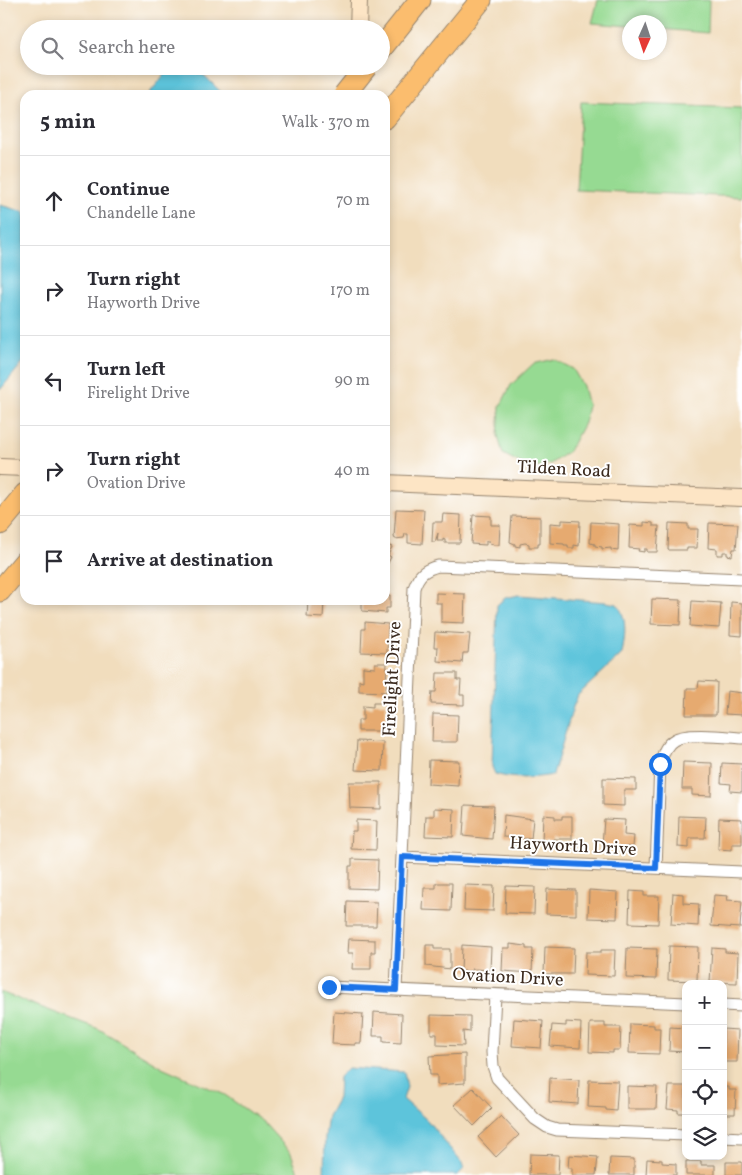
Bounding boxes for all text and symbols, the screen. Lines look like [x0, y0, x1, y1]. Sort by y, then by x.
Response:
north arrow [622, 15, 667, 60]
search box [20, 20, 390, 75]
icon: search [38, 34, 66, 62]
text: Search here [78, 35, 175, 61]
text: 5 min [40, 108, 96, 137]
text: Walk · 370 m [282, 112, 370, 134]
text: Continue [87, 177, 170, 203]
icon: ahead [40, 187, 68, 215]
text: 70 m [336, 190, 370, 212]
text: Chandelle Lane [87, 203, 196, 225]
text: Turn right [87, 267, 180, 293]
icon: right [40, 277, 68, 305]
text: 170 m [330, 280, 370, 302]
text: Hayworth Drive [87, 293, 200, 315]
text: Turn left [87, 357, 166, 383]
icon: left [40, 367, 68, 395]
text: 90 m [334, 370, 370, 392]
text: Firelight Drive [87, 383, 190, 405]
text: Turn right [87, 447, 180, 473]
street label: Tilden Road [516, 455, 612, 485]
icon: right [40, 457, 68, 485]
text: 40 m [334, 460, 370, 482]
text: Ovation Drive [87, 473, 186, 495]
icon: arrive [40, 547, 68, 575]
text: Arrive at destination [87, 548, 273, 574]
street label: Firelight Drive [377, 621, 409, 737]
route start [649, 753, 672, 776]
street label: Hayworth Drive [509, 831, 637, 863]
street label: Ovation Drive [452, 963, 564, 993]
route end [318, 976, 341, 999]
map controls [682, 980, 727, 1160]
button: + [682, 980, 727, 1025]
button: − [682, 1025, 727, 1070]
button: locate [682, 1070, 727, 1115]
button: layers [682, 1115, 727, 1160]

